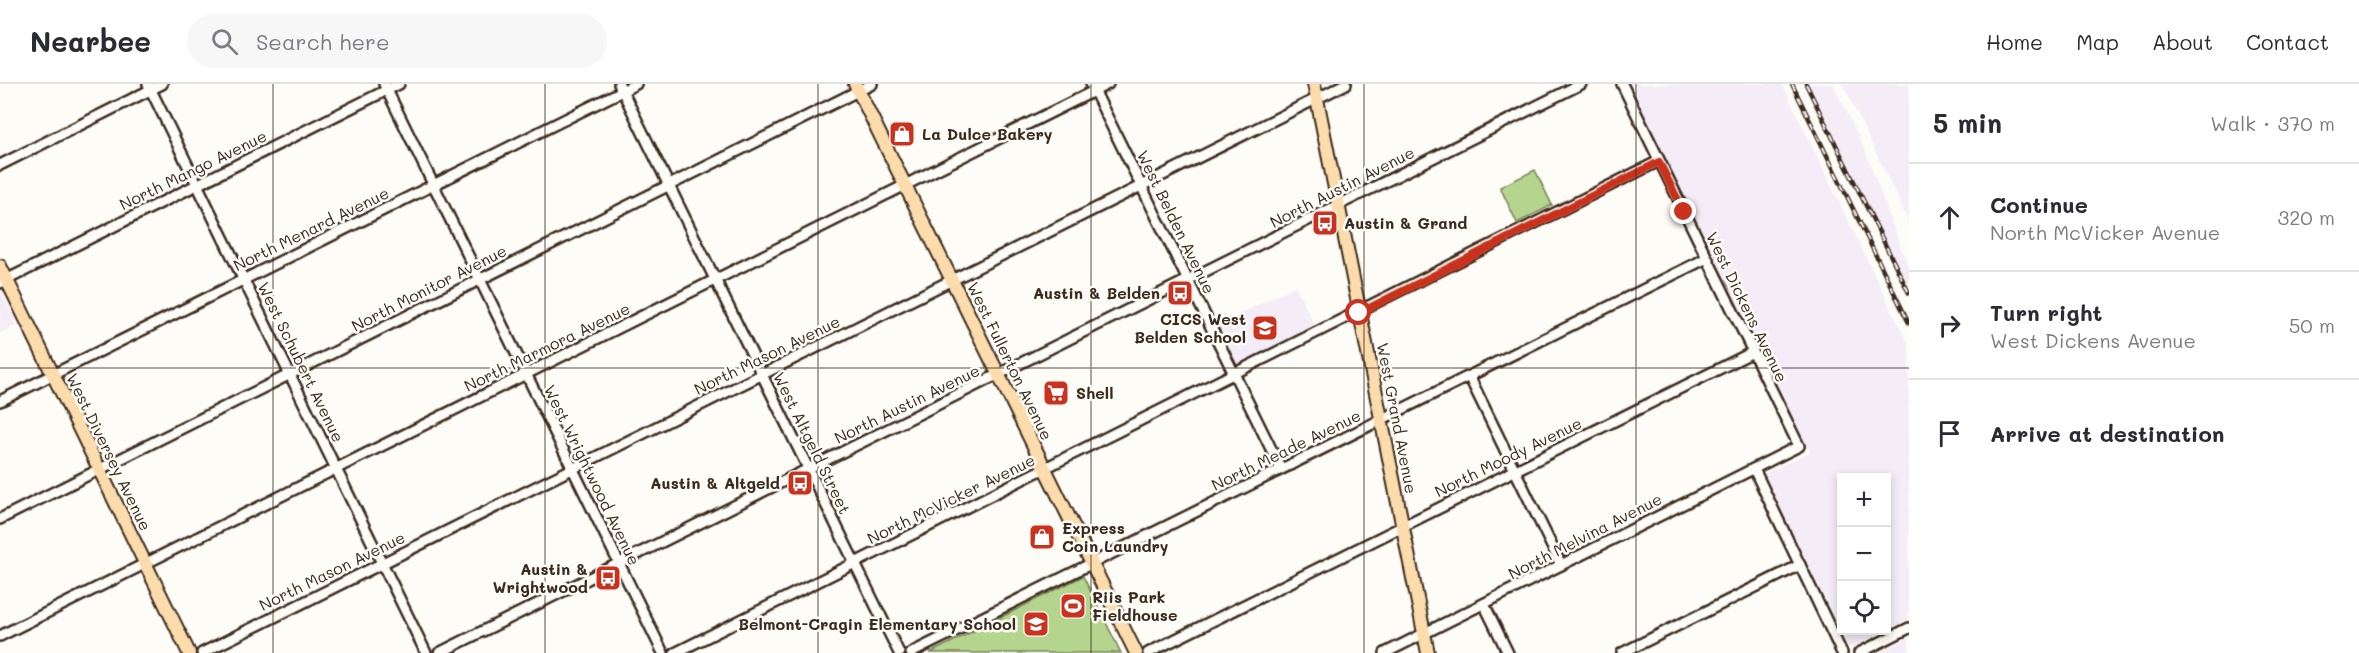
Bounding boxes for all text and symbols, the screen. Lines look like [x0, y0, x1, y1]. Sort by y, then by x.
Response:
search box [187, 14, 607, 68]
text: Nearbee [30, 23, 151, 59]
icon: search [208, 25, 241, 58]
text: Search here [256, 27, 390, 56]
text: Home [1986, 28, 2043, 55]
text: Map [2076, 28, 2119, 55]
text: About [2152, 28, 2213, 55]
text: Contact [2246, 28, 2329, 55]
text: 5 min [1933, 106, 2002, 140]
text: Walk · 370 m [2210, 110, 2335, 136]
shop icon: La Dulce Bakery [887, 119, 917, 149]
place label: La Dulce Bakery [922, 123, 1053, 144]
street label: North Mango Avenue [116, 125, 270, 214]
street label: North Austin Avenue [1266, 141, 1418, 232]
street label: West Belden Avenue [1133, 147, 1220, 297]
street label: North Menard Avenue [229, 182, 392, 275]
text: Continue [1990, 190, 2088, 219]
route end [1670, 198, 1696, 224]
icon: ahead [1933, 201, 1966, 234]
text: 320 m [2277, 204, 2335, 230]
bus stop icon: Austin & Grand [1310, 208, 1340, 238]
place label: Austin & Grand [1344, 212, 1467, 233]
text: North McVicker Avenue [1990, 219, 2220, 245]
street label: West Dickens Avenue [1702, 228, 1793, 385]
street label: North Monitor Avenue [348, 239, 510, 336]
street label: West Schubert Avenue [253, 278, 349, 445]
street label: West Fullerton Avenue [963, 278, 1058, 443]
bus stop icon: Austin & Belden [1165, 278, 1195, 308]
place label: Austin & Belden [1033, 282, 1160, 303]
street label: North Marmora Avenue [460, 297, 633, 396]
text: Turn right [1990, 298, 2102, 327]
route start [1345, 299, 1371, 325]
place label: CICS West Belden School [1134, 308, 1246, 347]
icon: right [1933, 309, 1966, 342]
street label: North Mason Avenue [690, 310, 843, 399]
text: 50 m [2289, 312, 2335, 338]
school or university icon: CICS West Belden School [1250, 313, 1280, 343]
text: West Dickens Avenue [1990, 327, 2196, 353]
street label: West Grand Avenue [1373, 341, 1422, 495]
street label: North Austin Avenue [831, 359, 983, 448]
street label: West Altgeld Street [769, 368, 856, 517]
street label: West Diversey Avenue [62, 370, 157, 534]
supermarket icon: Shell [1041, 378, 1071, 408]
street label: West Wrightwood Avenue [540, 381, 645, 568]
place label: Shell [1076, 382, 1114, 403]
street label: North Meade Avenue [1208, 404, 1364, 495]
street label: North Moody Avenue [1431, 412, 1585, 501]
icon: arrive [1933, 417, 1966, 450]
text: Arrive at destination [1990, 419, 2225, 448]
street label: North McVicker Avenue [863, 449, 1038, 548]
bus stop icon: Austin & Altgeld [785, 468, 815, 498]
place label: Austin & Altgeld [650, 472, 780, 493]
map controls [1837, 473, 1891, 635]
button: + [1837, 473, 1891, 527]
street label: North Melvina Avenue [1504, 488, 1665, 583]
place label: Express Coin Laundry [1062, 517, 1169, 556]
shop icon: Express Coin Laundry [1027, 522, 1057, 552]
street label: North Mason Avenue [255, 526, 408, 615]
button: − [1837, 527, 1891, 581]
place label: Austin & Wrightwood [493, 558, 588, 597]
bus stop icon: Austin & Wrightwood [593, 563, 623, 593]
button: locate [1837, 581, 1891, 635]
place label: Riis Park Fieldhouse [1092, 586, 1177, 625]
sports icon: Riis Park Fieldhouse [1058, 591, 1088, 621]
school or university icon: Belmont-Cragin Elementary School [1021, 609, 1051, 639]
place label: Belmont-Cragin Elementary School [738, 613, 1016, 634]

